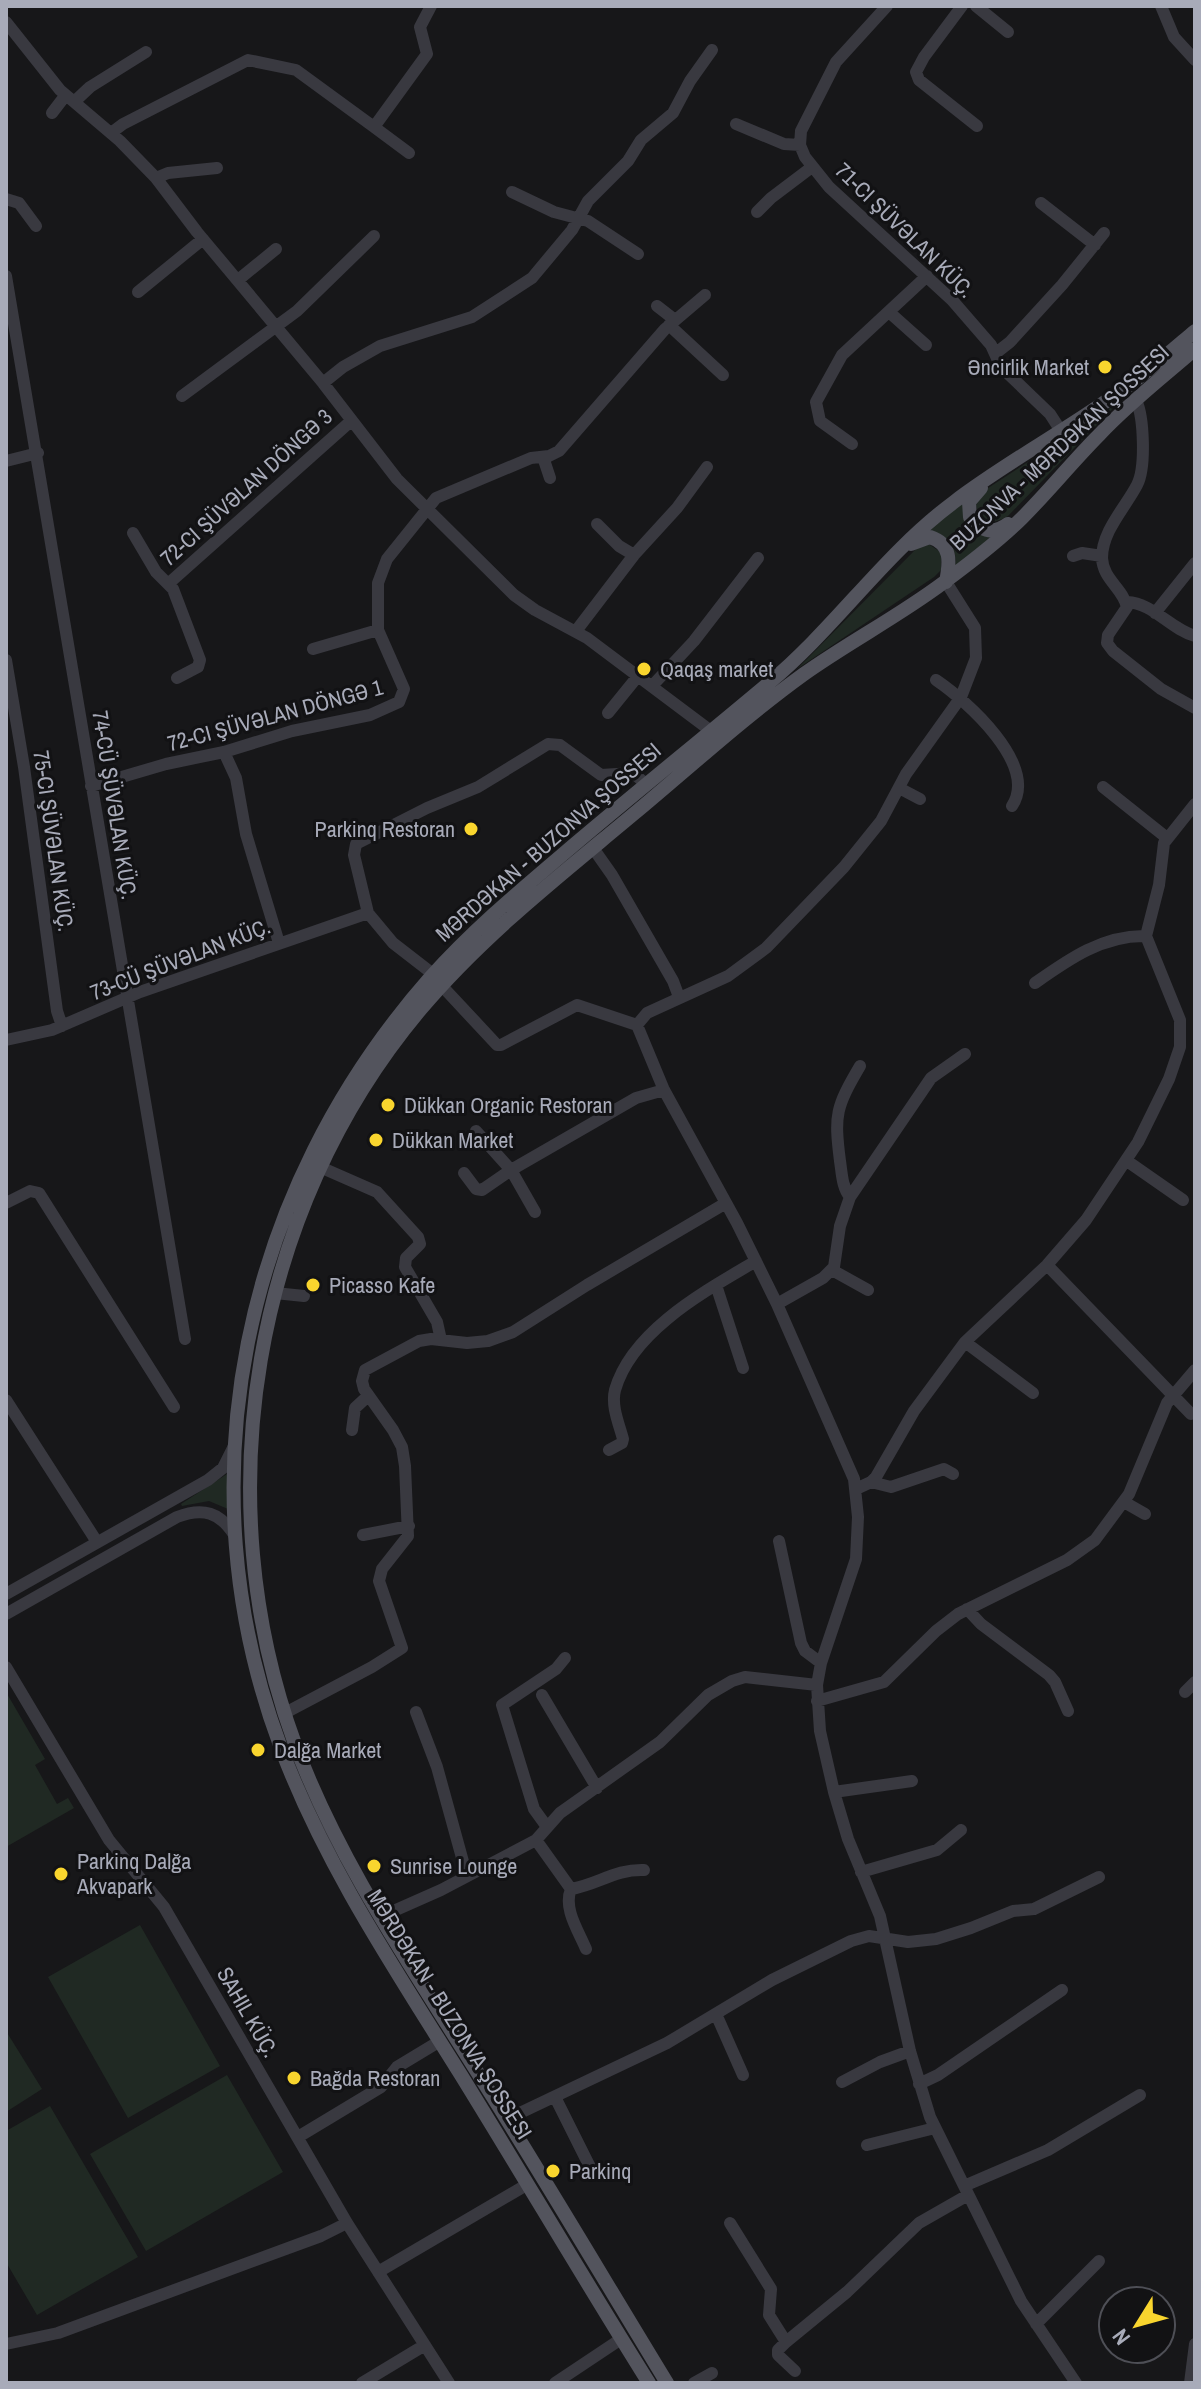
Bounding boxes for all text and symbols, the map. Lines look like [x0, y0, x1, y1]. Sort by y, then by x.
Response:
street label: 71-CI ŞÜVƏLAN KÜÇ. [829, 156, 981, 304]
street label: BUZONVA - MƏRDƏKAN ŞOSSESI [943, 337, 1175, 557]
place label: Əncirlik Market [968, 352, 1089, 382]
marker: Əncirlik Market [1096, 358, 1114, 376]
street label: 72-CI ŞÜVƏLAN DÖNGƏ 3 [154, 402, 338, 572]
place label: Qaqaş market [660, 654, 773, 684]
marker: Qaqaş market [635, 660, 653, 678]
street label: 72-CI ŞÜVƏLAN DÖNGƏ 1 [164, 672, 386, 758]
street label: 74-CÜ ŞÜVƏLAN KÜÇ. [85, 709, 145, 901]
street label: MƏRDƏKAN - BUZONVA ŞOSSESI [429, 736, 667, 948]
street label: 75-CI ŞÜVƏLAN KÜÇ. [26, 748, 82, 934]
place label: Parkinq Restoran [315, 814, 455, 844]
marker: Parkinq Restoran [462, 820, 480, 838]
street label: 73-CÜ ŞÜVƏLAN KÜÇ. [86, 911, 274, 1007]
place label: Dükkan Organic Restoran [404, 1090, 613, 1120]
marker: Dükkan Organic Restoran [379, 1096, 397, 1114]
place label: Dükkan Market [392, 1125, 513, 1155]
marker: Dükkan Market [367, 1131, 385, 1149]
place label: Picasso Kafe [329, 1270, 435, 1300]
marker: Picasso Kafe [304, 1276, 322, 1294]
place label: Dalğa Market [274, 1735, 381, 1765]
marker: Dalğa Market [249, 1741, 267, 1759]
place label: Parkinq Dalğa Akvapark [76, 1846, 191, 1901]
place label: Sunrise Lounge [390, 1851, 517, 1881]
marker: Sunrise Lounge [365, 1857, 383, 1875]
marker: Parkinq Dalğa Akvapark [52, 1865, 70, 1883]
street label: MƏRDƏKAN - BUZONVA ŞOSSESI [361, 1883, 539, 2145]
street label: SAHIL KÜÇ. [210, 1961, 286, 2063]
place label: Bağda Restoran [310, 2063, 440, 2093]
marker: Bağda Restoran [285, 2069, 303, 2087]
place label: Parkinq [569, 2156, 631, 2186]
marker: Parkinq [544, 2162, 562, 2180]
north arrow [1097, 2285, 1177, 2365]
text: N [1105, 2323, 1137, 2351]

